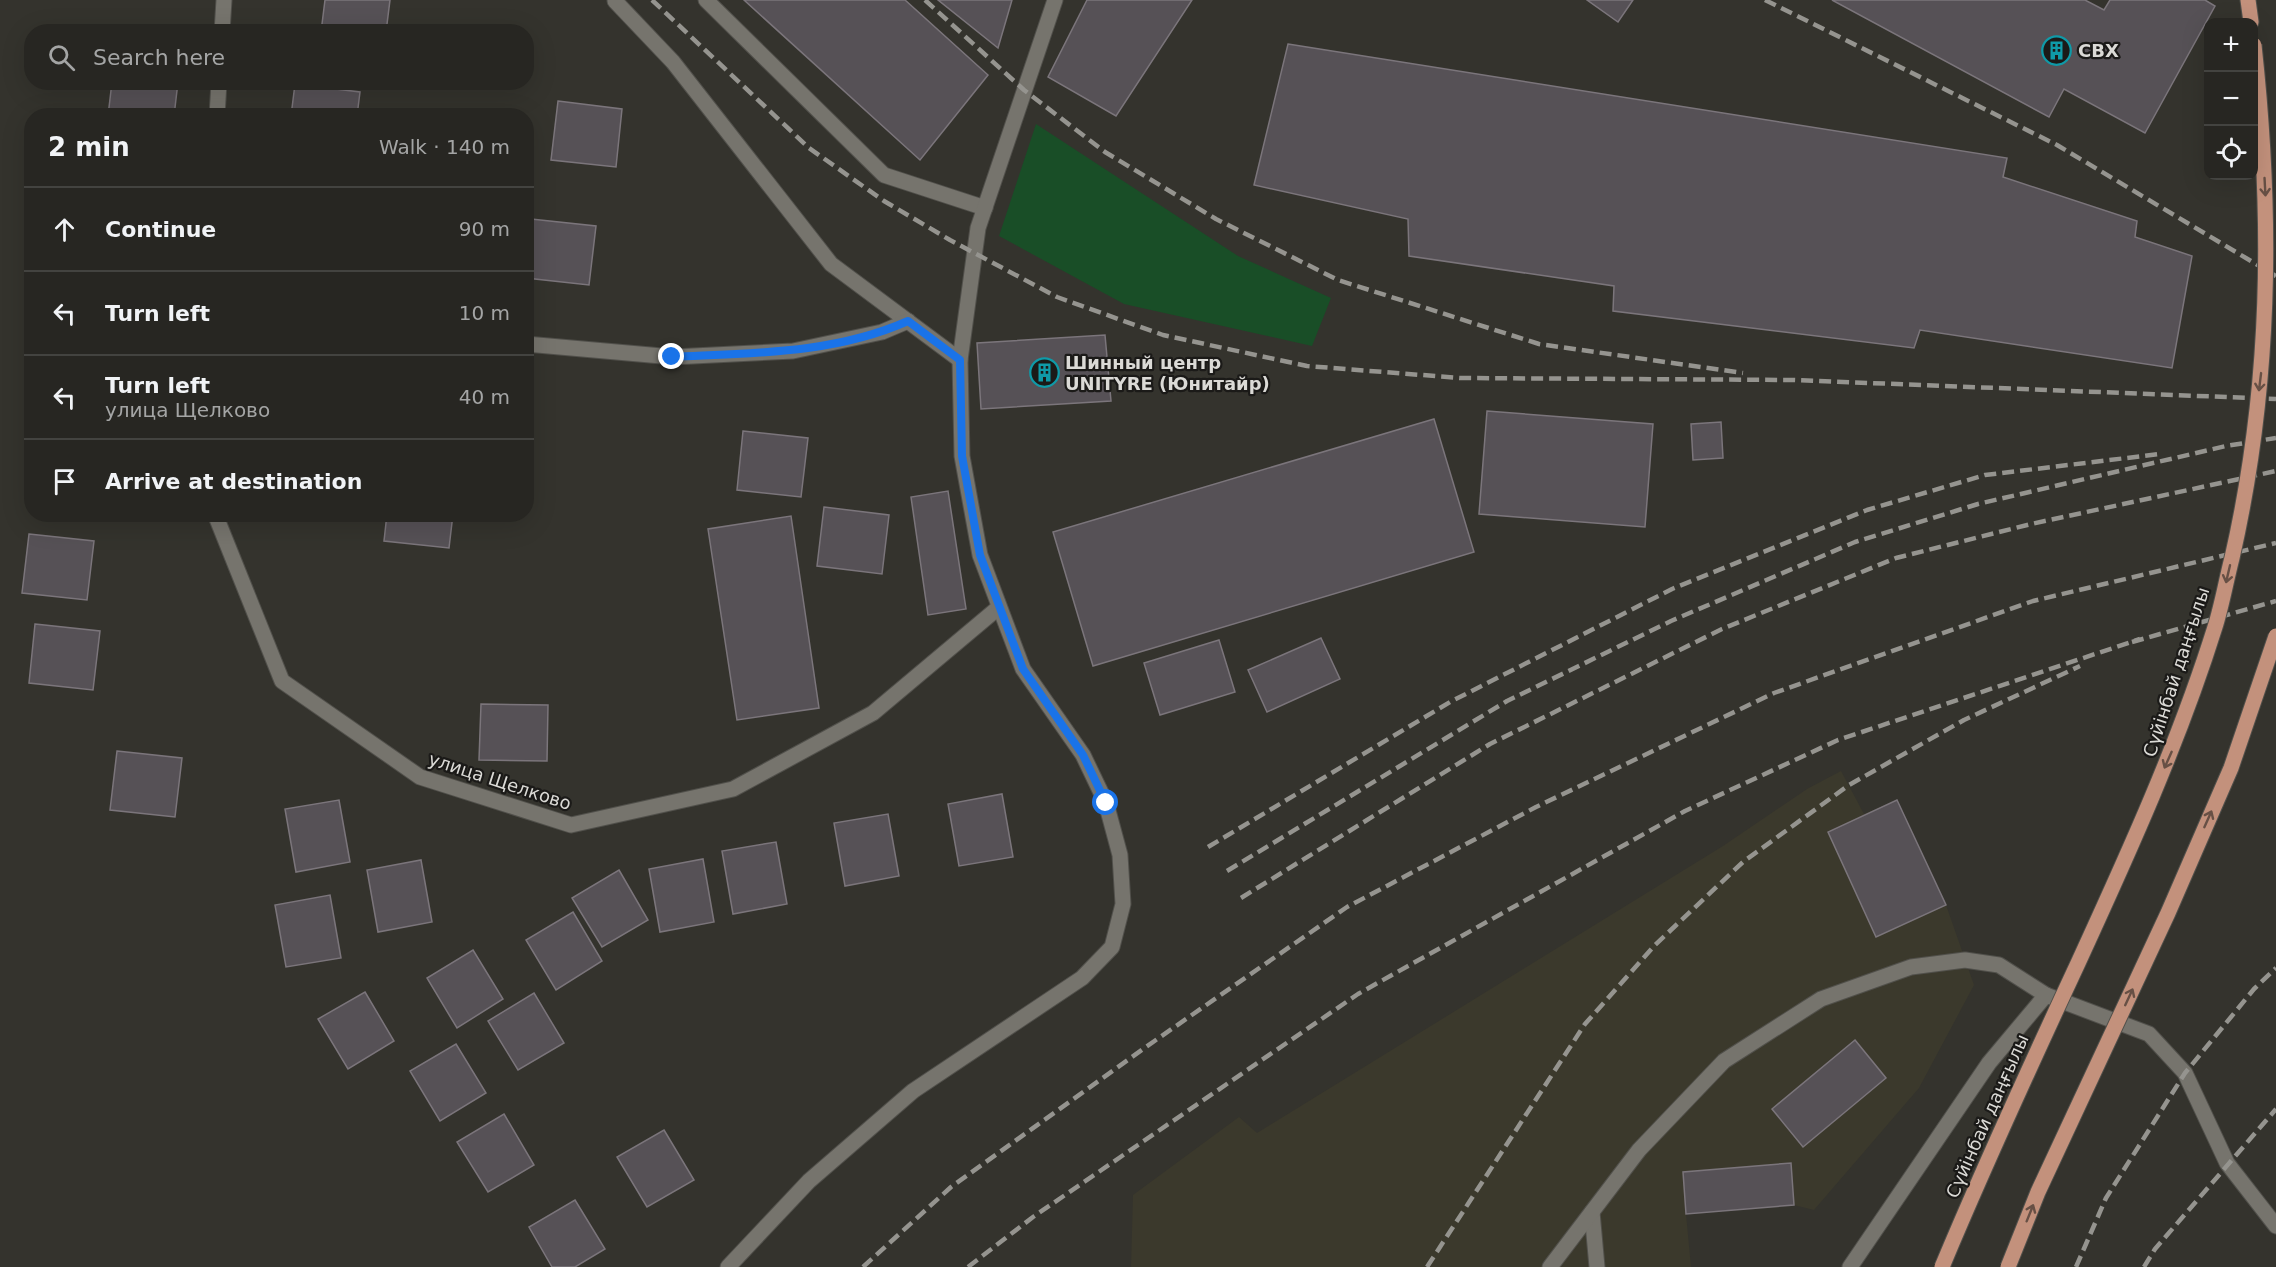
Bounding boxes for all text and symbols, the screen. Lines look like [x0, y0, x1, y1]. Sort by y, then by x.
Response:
map controls [2204, 18, 2258, 180]
button: + [2204, 18, 2258, 72]
search box [24, 24, 534, 90]
building icon: СВХ [2041, 34, 2073, 66]
place label: СВХ [2078, 40, 2119, 61]
icon: search [45, 41, 78, 74]
text: Search here [93, 45, 225, 70]
button: − [2204, 72, 2258, 126]
button: locate [2204, 126, 2258, 180]
text: 2 min [48, 132, 130, 162]
text: Walk · 140 m [379, 135, 510, 159]
one-way arrow [2259, 177, 2270, 197]
icon: ahead [48, 213, 81, 246]
text: Continue [105, 217, 216, 242]
text: 90 m [459, 217, 510, 241]
icon: left [48, 297, 81, 330]
text: Turn left [105, 301, 210, 326]
text: 10 m [459, 301, 510, 325]
route end [658, 343, 684, 369]
place label: Шинный центр UNITYRE (Юнитайр) [1065, 352, 1270, 394]
building icon: Шинный центр UNITYRE (Юнитайр) [1028, 356, 1060, 388]
one-way arrow [2254, 372, 2265, 391]
text: Turn left [105, 373, 210, 398]
icon: left [48, 381, 81, 414]
text: 40 m [459, 385, 510, 409]
text: улица Щелково [105, 398, 270, 422]
icon: arrive [48, 465, 81, 498]
text: Arrive at destination [105, 469, 362, 494]
one-way arrow [2221, 564, 2233, 583]
street label: Сүйінбай даңғылы [2139, 585, 2213, 759]
street label: улица Щелково [426, 748, 574, 814]
one-way arrow [2162, 750, 2174, 768]
route start [1092, 789, 1118, 815]
one-way arrow [2203, 811, 2215, 829]
one-way arrow [2123, 989, 2135, 1007]
street label: Сүйінбай даңғылы [1941, 1031, 2033, 1201]
one-way arrow [2025, 1204, 2036, 1223]

